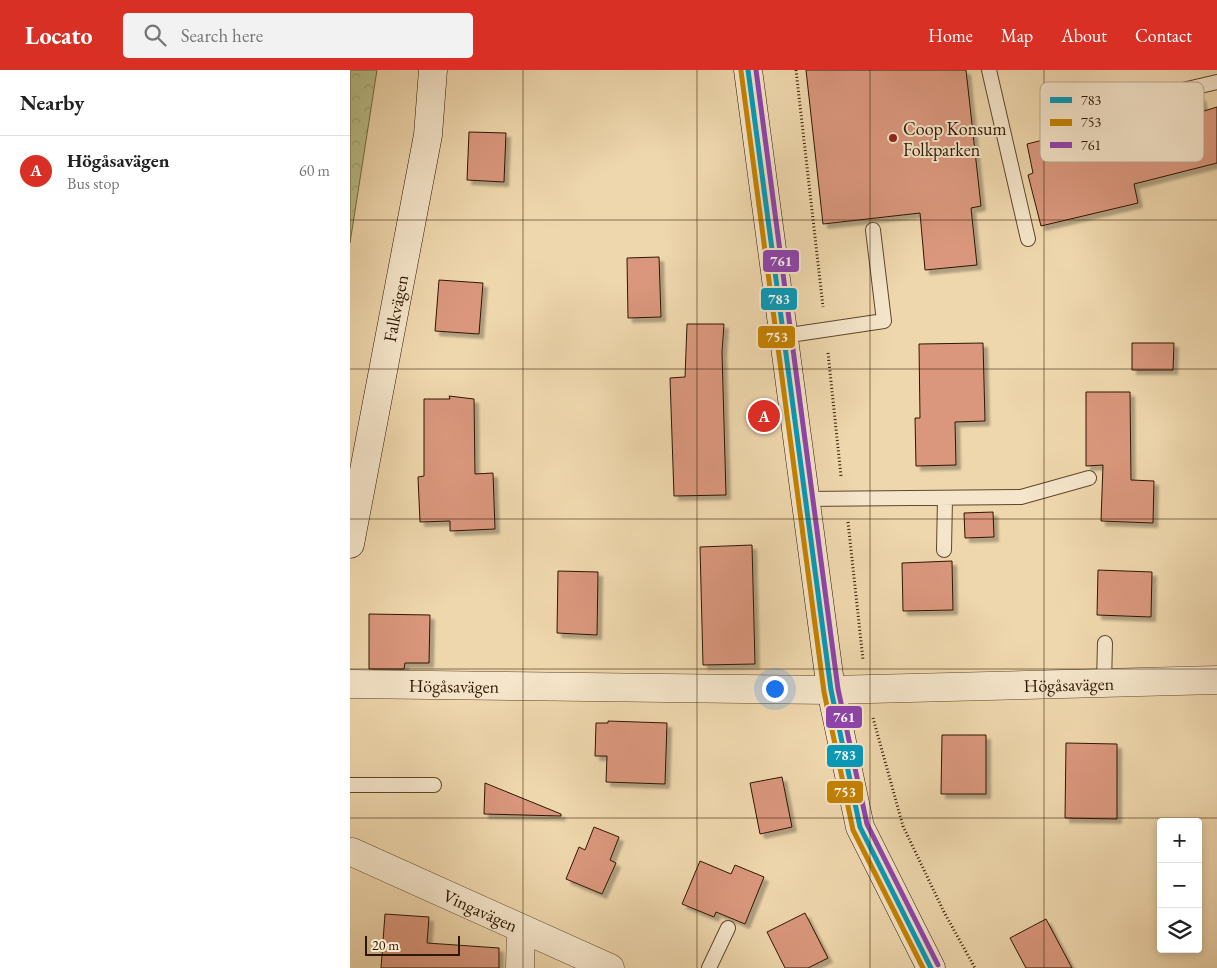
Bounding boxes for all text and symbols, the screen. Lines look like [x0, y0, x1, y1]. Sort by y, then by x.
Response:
search box [123, 13, 473, 58]
text: Locato [25, 20, 93, 51]
icon: search [141, 21, 169, 49]
text: Search here [181, 23, 263, 48]
text: Home [928, 24, 973, 47]
text: Map [1001, 24, 1033, 47]
text: About [1061, 24, 1107, 47]
text: Contact [1135, 24, 1192, 47]
legend [1040, 82, 1204, 162]
text: Nearby [20, 89, 84, 116]
text: 783 [1081, 91, 1101, 109]
text: 753 [1081, 113, 1101, 131]
place label: Coop Konsum Folkparken [903, 117, 1007, 161]
marker: Coop Konsum Folkparken [887, 132, 899, 144]
text: 761 [1081, 136, 1101, 154]
text: Högåsavägen [67, 148, 169, 173]
text: A [30, 160, 42, 181]
text: 60 m [299, 160, 330, 181]
text: Bus stop [67, 173, 120, 194]
line badge: 761 [762, 249, 800, 273]
text: 761 [770, 252, 792, 270]
street label: Falkvägen [377, 272, 413, 344]
line badge: 783 [760, 287, 798, 311]
text: 783 [768, 290, 790, 308]
line badge: 753 [757, 325, 796, 349]
text: 753 [766, 328, 788, 346]
pin: A [748, 397, 780, 435]
street label: Högåsavägen [1023, 671, 1115, 697]
street label: Högåsavägen [409, 673, 500, 697]
your location [762, 676, 788, 702]
line badge: 761 [825, 705, 863, 729]
text: 761 [833, 708, 855, 726]
line badge: 783 [826, 744, 864, 768]
text: 783 [834, 746, 856, 764]
line badge: 753 [826, 780, 864, 804]
text: 753 [834, 783, 856, 801]
map controls [1157, 818, 1202, 953]
button: + [1157, 818, 1202, 863]
button: − [1157, 863, 1202, 908]
street label: Vingavägen [440, 883, 522, 937]
button: layers [1157, 908, 1202, 953]
scale bar [365, 933, 460, 956]
text: 20 m [372, 936, 399, 954]

